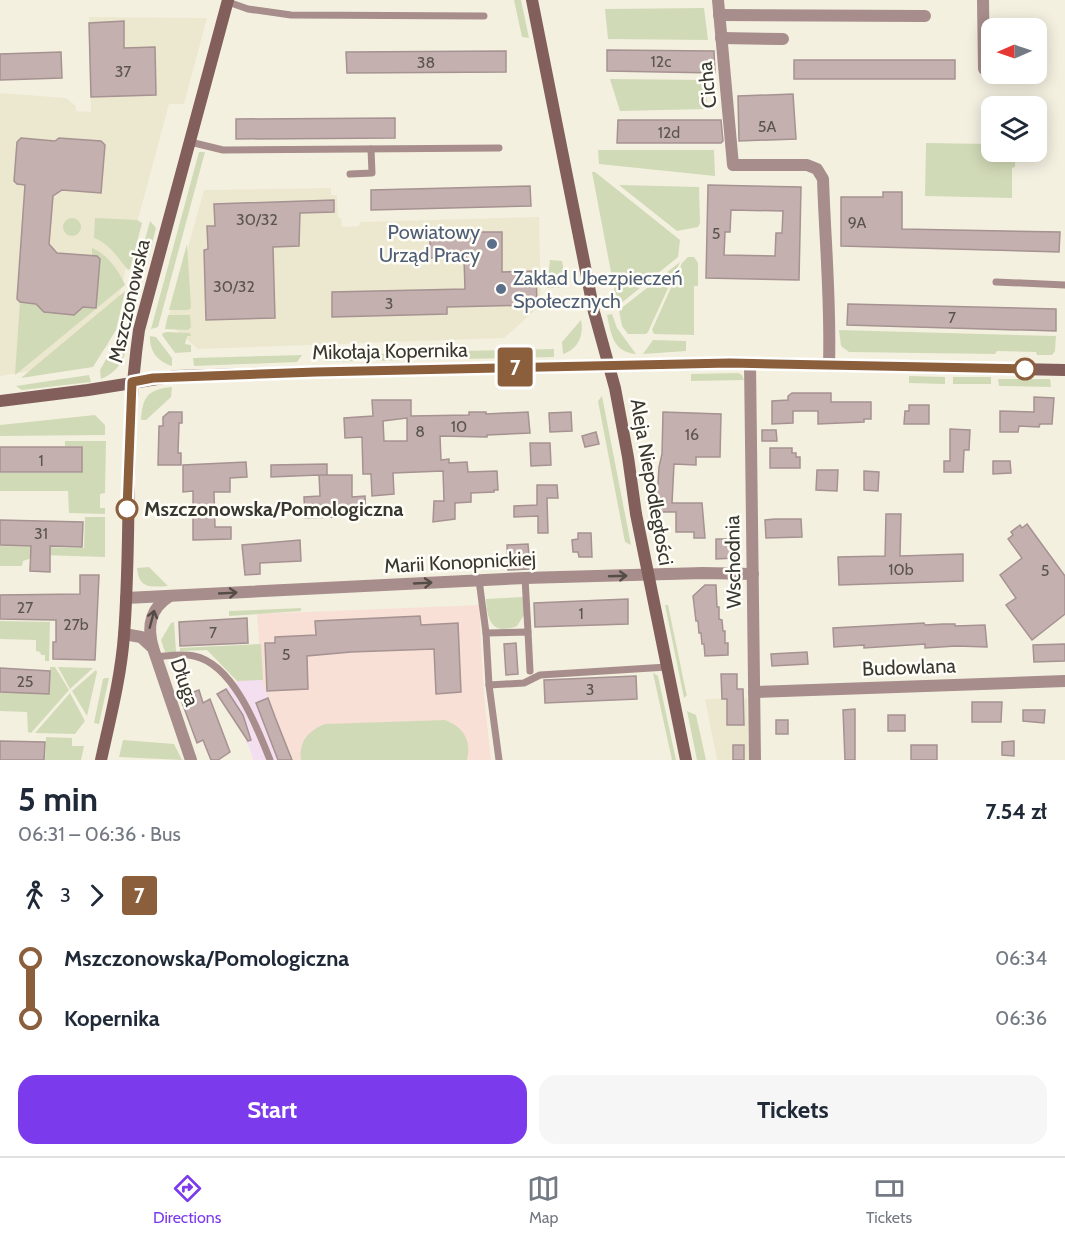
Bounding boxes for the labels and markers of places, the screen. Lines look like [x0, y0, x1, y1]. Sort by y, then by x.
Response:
place label: Powiatowy Urząd Pracy [379, 220, 480, 267]
marker: Powiatowy Urząd Pracy [485, 237, 499, 251]
place label: Zakład Ubezpieczeń Społecznych [513, 266, 683, 313]
marker: Zakład Ubezpieczeń Społecznych [494, 282, 508, 296]
unlabelled marker [1014, 358, 1036, 380]
place label: Mszczonowska/Pomologiczna [144, 497, 403, 521]
marker: Mszczonowska/Pomologiczna [116, 498, 138, 520]

